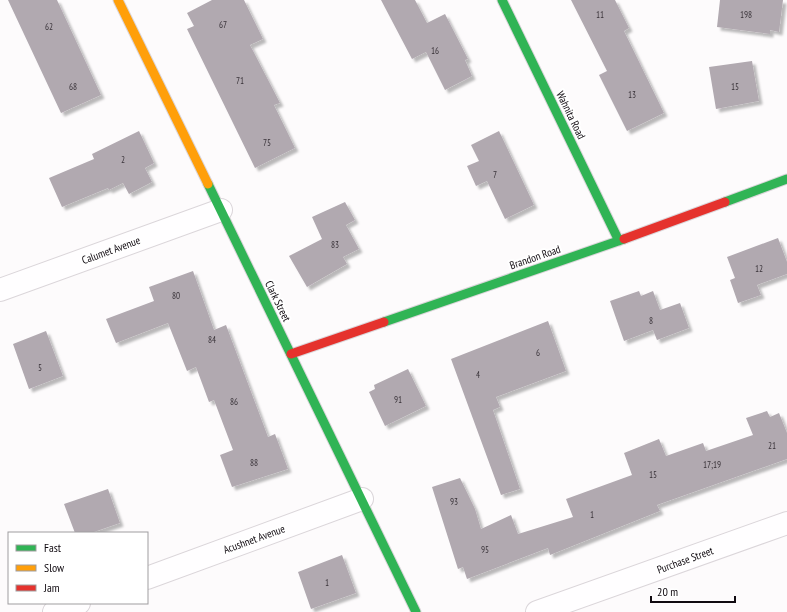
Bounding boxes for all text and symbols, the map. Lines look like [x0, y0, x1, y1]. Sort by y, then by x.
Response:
house number: 11 [596, 9, 604, 20]
house number: 198 [740, 9, 752, 20]
house number: 67 [219, 19, 227, 30]
house number: 62 [45, 21, 53, 32]
house number: 16 [431, 45, 439, 56]
house number: 71 [236, 75, 244, 86]
house number: 68 [69, 81, 77, 92]
house number: 15 [731, 81, 739, 92]
street label: Wahnita Road [553, 89, 589, 142]
house number: 13 [628, 89, 636, 100]
house number: 75 [263, 137, 271, 148]
house number: 2 [121, 154, 125, 165]
house number: 7 [493, 169, 497, 180]
street label: Calumet Avenue [80, 233, 143, 267]
house number: 83 [331, 239, 339, 250]
street label: Brandon Road [508, 242, 562, 272]
house number: 12 [755, 263, 763, 274]
street label: Clark Street [262, 278, 294, 324]
house number: 80 [172, 290, 180, 301]
house number: 8 [649, 315, 653, 326]
house number: 84 [208, 334, 216, 345]
house number: 6 [536, 347, 540, 358]
house number: 5 [38, 362, 42, 373]
house number: 4 [476, 369, 480, 380]
house number: 91 [394, 394, 402, 405]
house number: 86 [230, 396, 238, 407]
house number: 21 [768, 440, 776, 451]
house number: 88 [250, 457, 258, 468]
house number: 17;19 [703, 459, 721, 470]
house number: 15 [649, 469, 657, 480]
house number: 93 [450, 496, 458, 507]
house number: 1 [590, 509, 594, 520]
street label: Acushnet Avenue [221, 521, 287, 557]
legend [8, 532, 148, 604]
text: Fast [44, 540, 62, 555]
street label: Purchase Street [655, 543, 715, 577]
house number: 95 [481, 544, 489, 555]
text: Slow [44, 560, 65, 575]
house number: 1 [325, 577, 329, 588]
scale bar [651, 578, 735, 604]
text: Jam [43, 580, 60, 595]
text: 20 m [657, 584, 678, 599]

